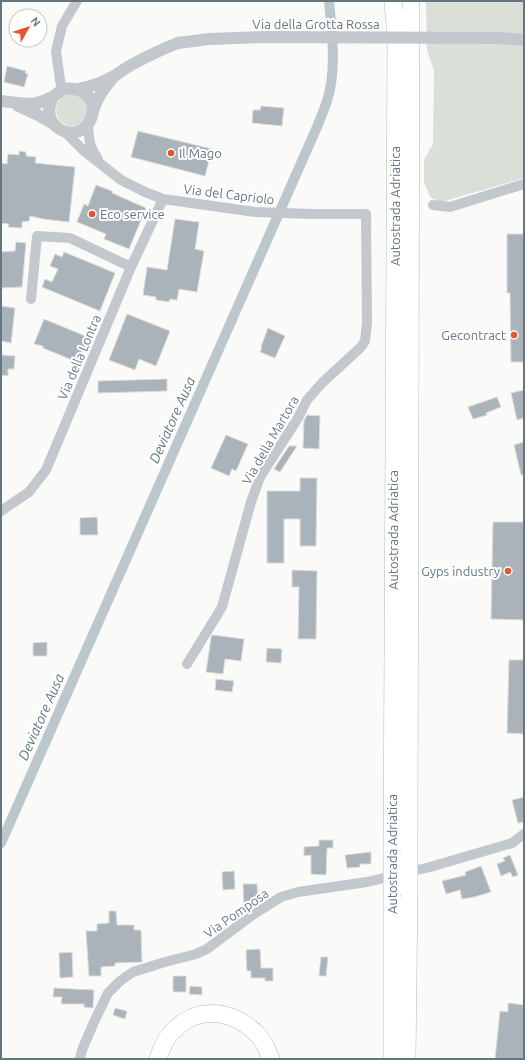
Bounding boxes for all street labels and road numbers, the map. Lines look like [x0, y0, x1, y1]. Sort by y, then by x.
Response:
street label: Via della Grotta Rossa [252, 17, 380, 31]
street label: Autostrada Adriatica [388, 146, 402, 266]
street label: Via del Capriolo [183, 181, 275, 207]
street label: Via della Lontra [55, 312, 103, 402]
street label: Via della Martora [239, 393, 301, 487]
street label: Autostrada Adriatica [386, 470, 400, 590]
street label: Autostrada Adriatica [385, 794, 399, 914]
street label: Via Pomposa [201, 886, 271, 940]

